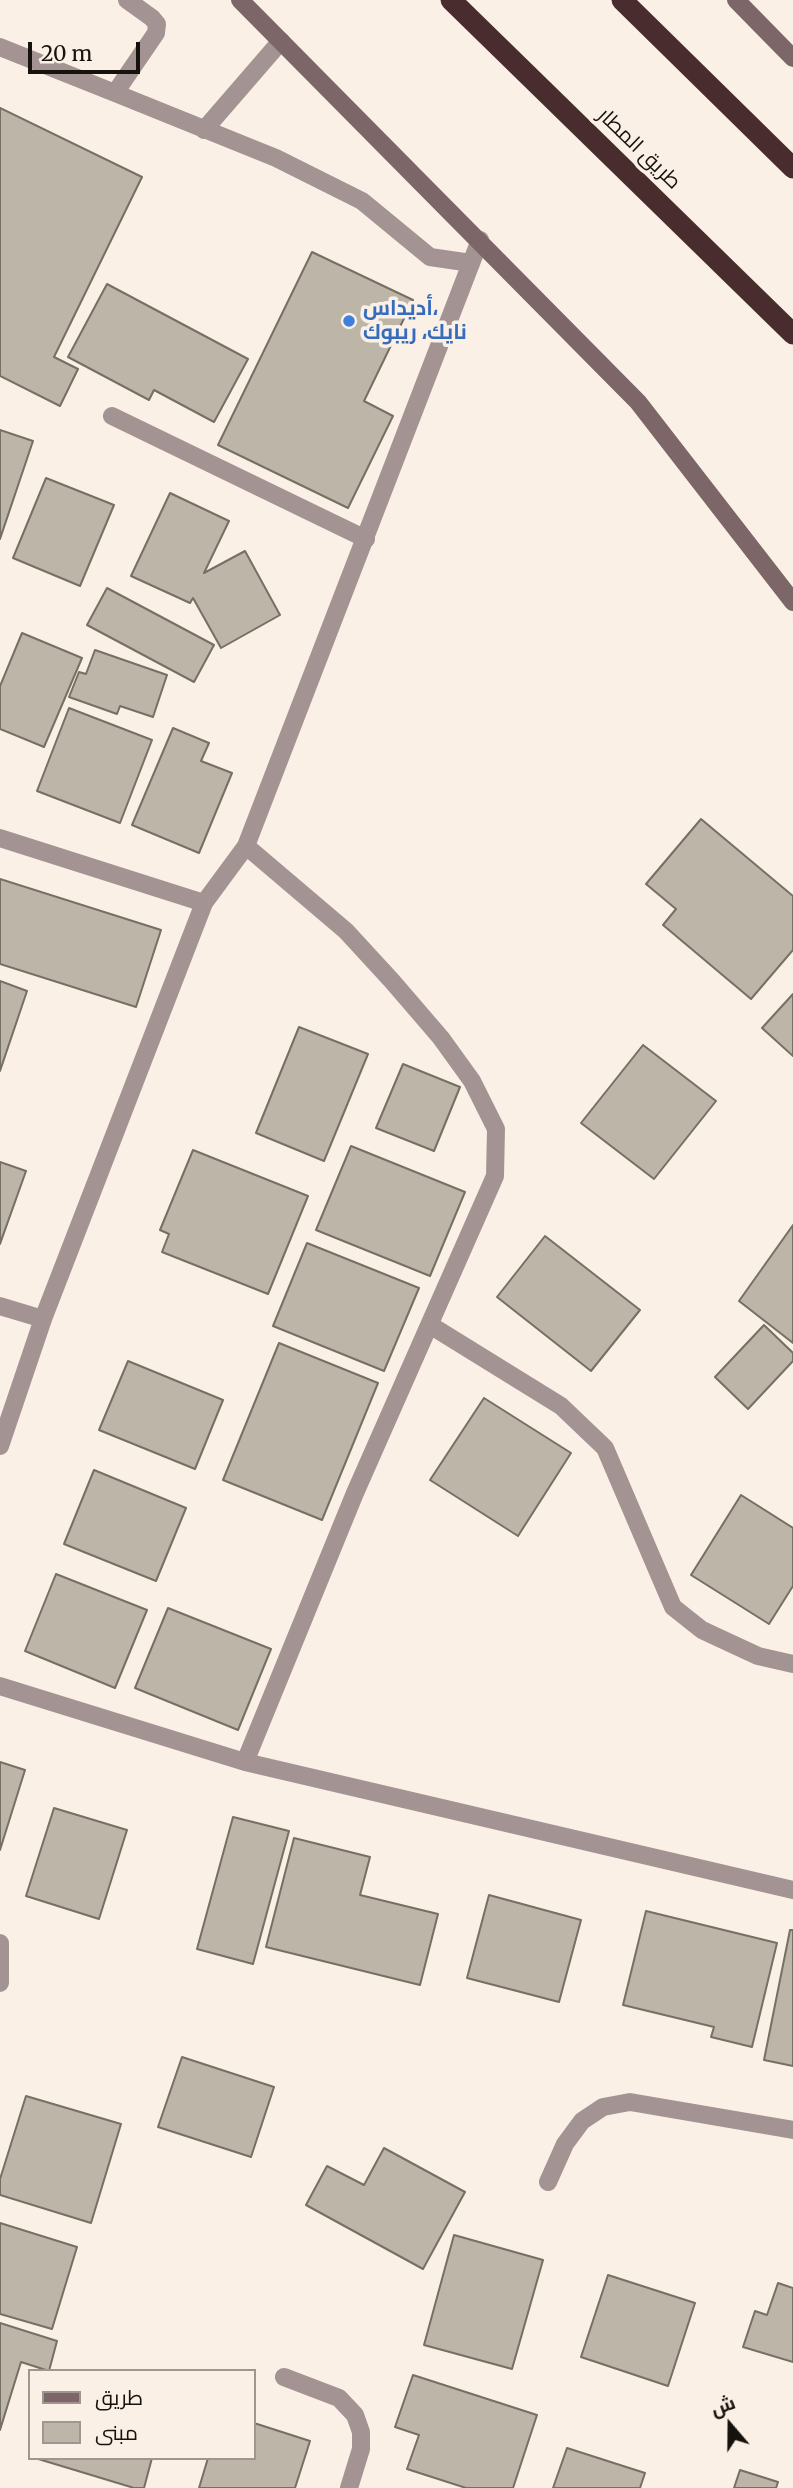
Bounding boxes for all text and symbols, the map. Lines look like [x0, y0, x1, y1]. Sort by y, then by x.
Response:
scale bar [32, 28, 144, 72]
text: 20 m [41, 40, 92, 67]
street label: طريق المطار [592, 103, 686, 195]
place label: أديداس، نايك، ريبوك [363, 296, 467, 346]
marker: أديداس، نايك، ريبوك [341, 313, 357, 329]
legend [28, 2369, 256, 2460]
text: طريق [95, 2384, 143, 2411]
north arrow [695, 2390, 765, 2460]
text: ش [707, 2390, 738, 2421]
text: مبنى [95, 2419, 138, 2446]

